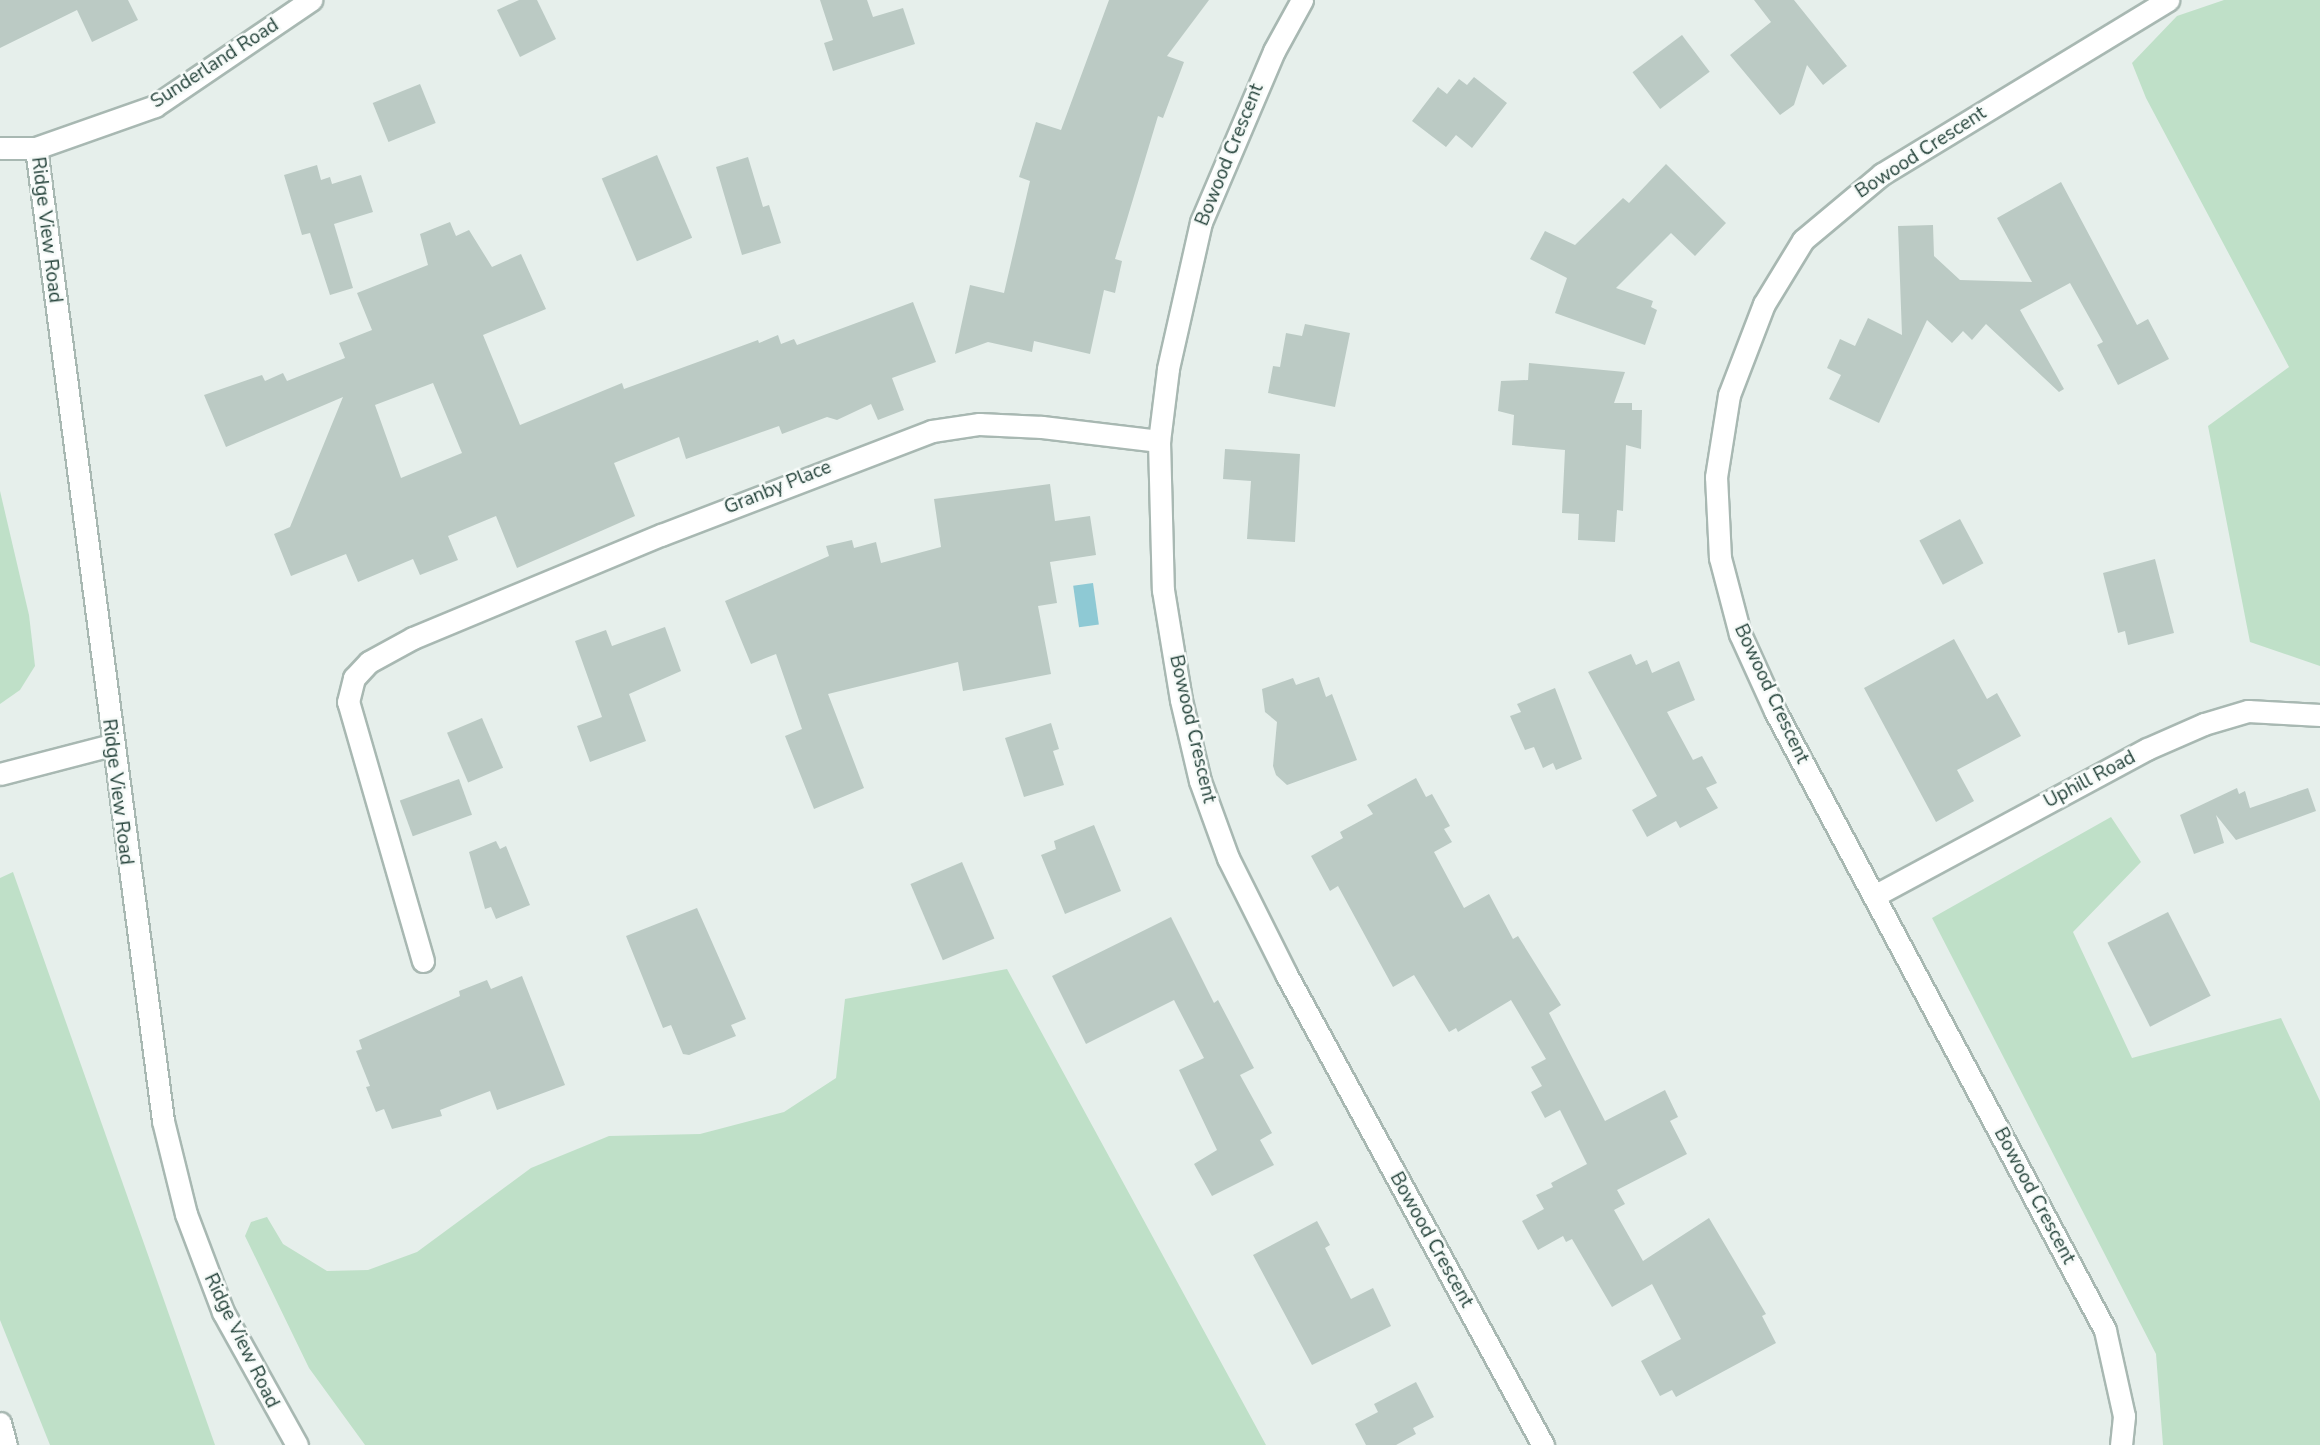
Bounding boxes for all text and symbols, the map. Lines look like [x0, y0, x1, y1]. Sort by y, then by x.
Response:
street label: Sunderland Road [147, 14, 283, 114]
street label: Bowood Crescent [1191, 81, 1269, 229]
street label: Bowood Crescent [1851, 102, 1991, 204]
street label: Ridge View Road [26, 156, 66, 304]
street label: Granby Place [721, 456, 835, 520]
street label: Bowood Crescent [1729, 621, 1813, 767]
street label: Bowood Crescent [1164, 653, 1220, 805]
street label: Ridge View Road [97, 718, 137, 866]
street label: Uphill Road [2040, 746, 2140, 814]
street label: Bowood Crescent [1988, 1124, 2080, 1268]
street label: Bowood Crescent [1384, 1168, 1478, 1312]
street label: Ridge View Road [199, 1270, 283, 1412]

